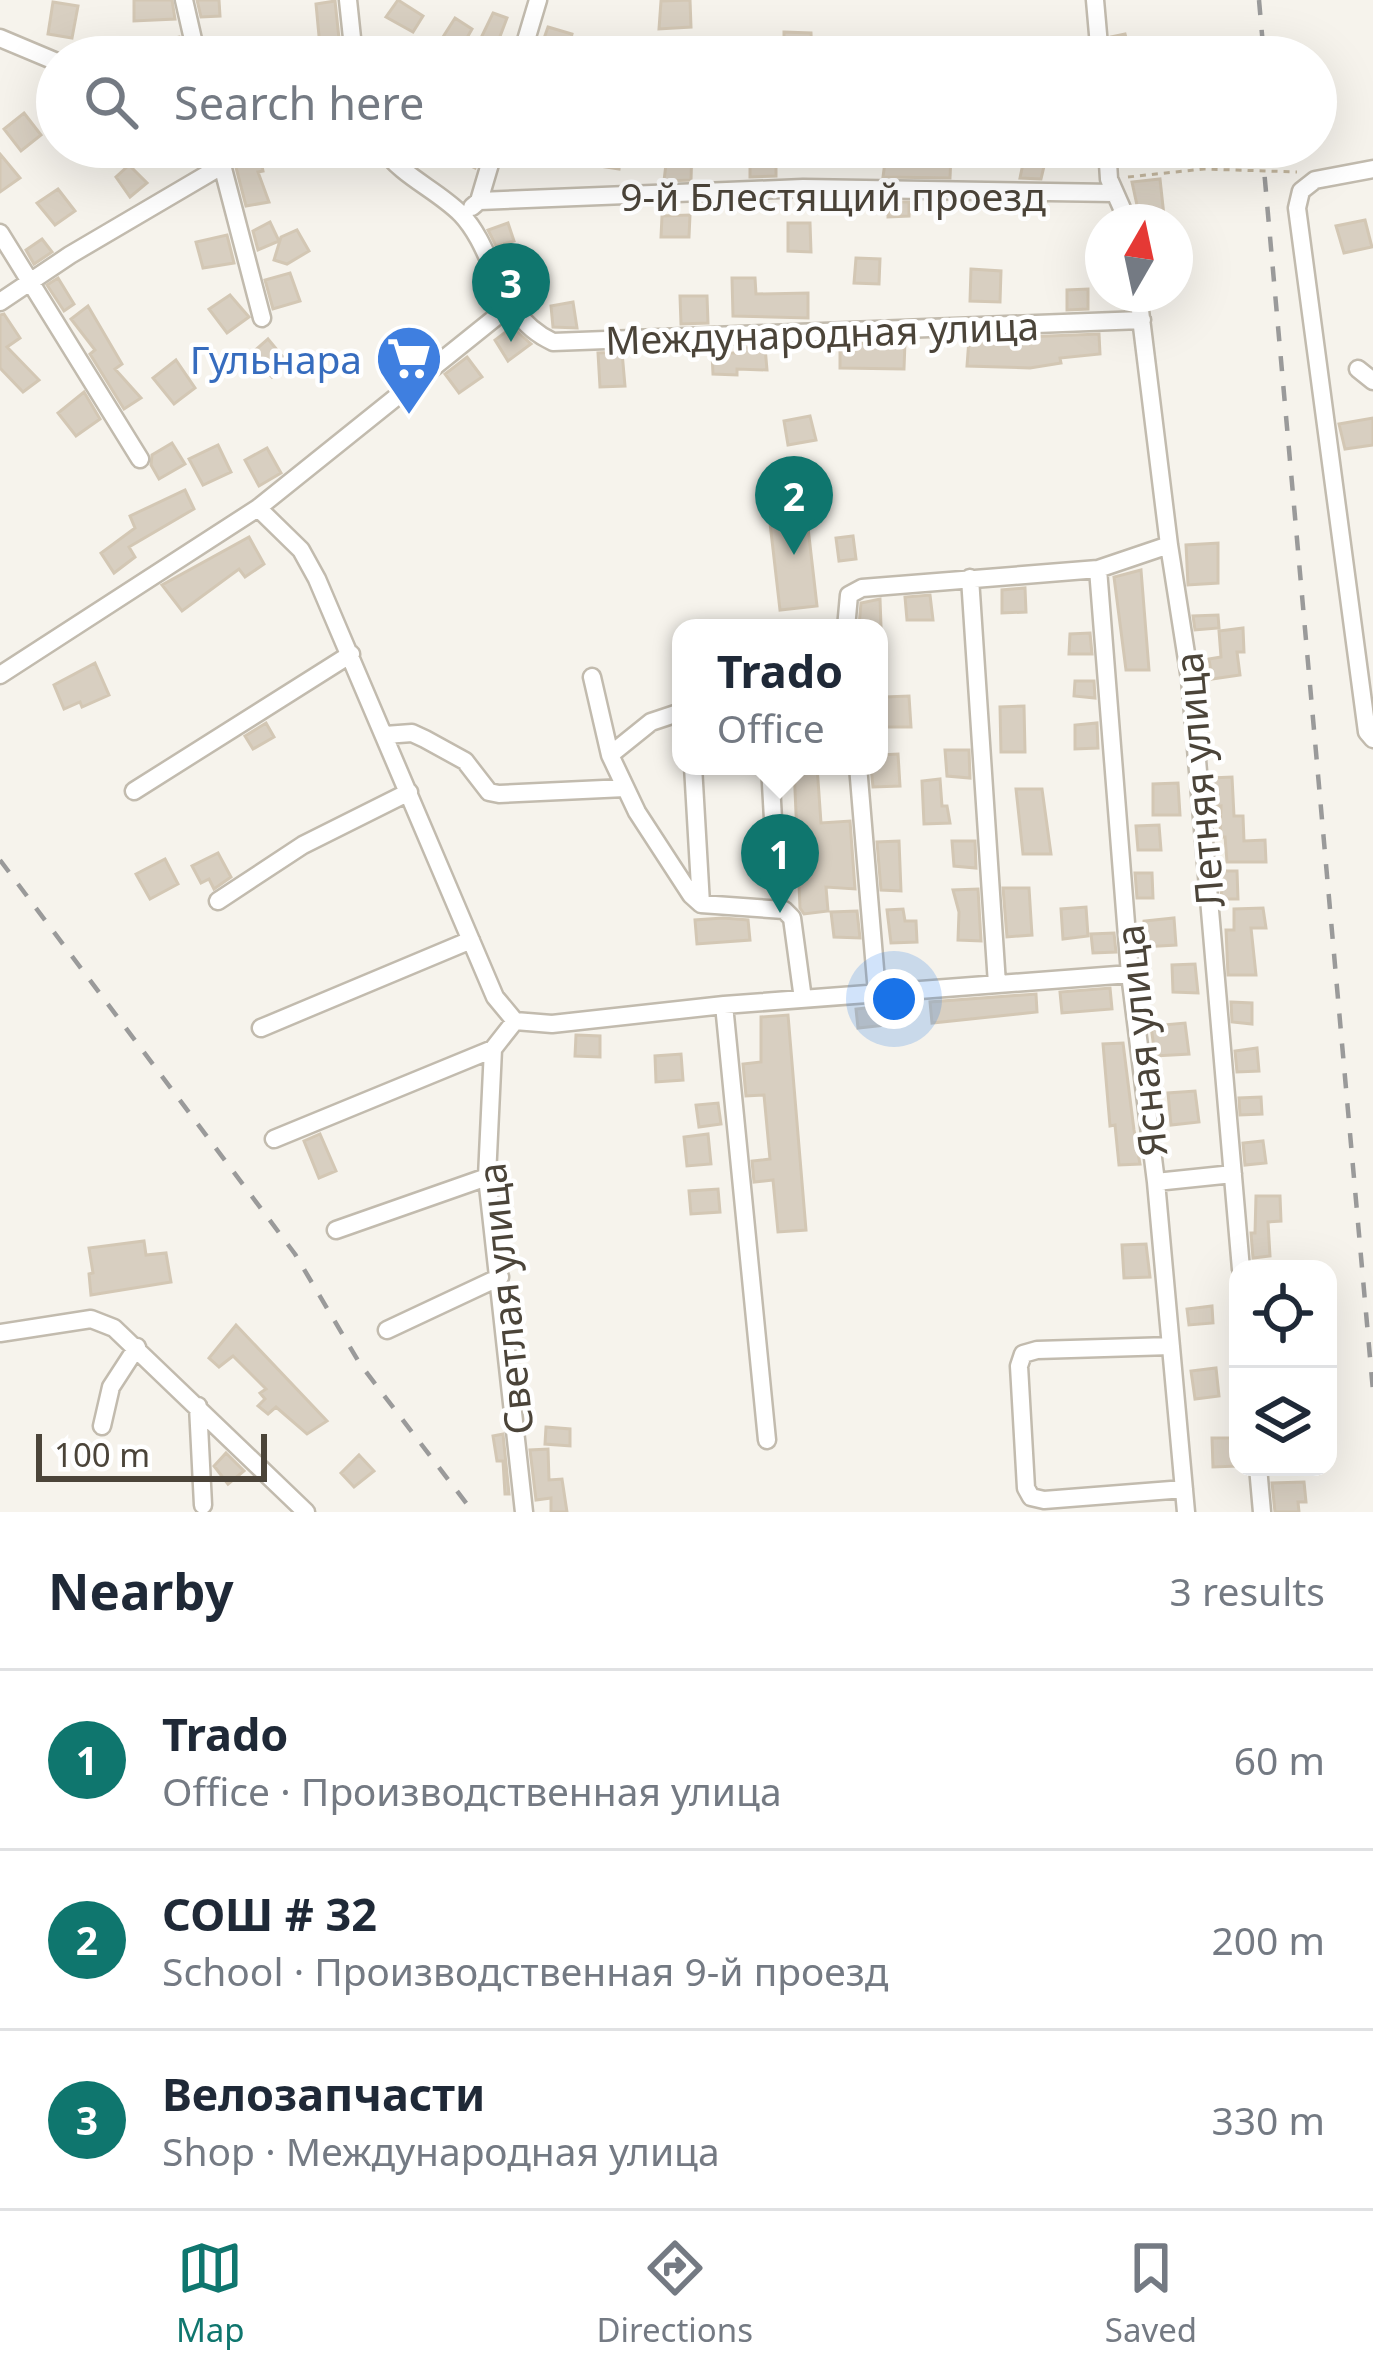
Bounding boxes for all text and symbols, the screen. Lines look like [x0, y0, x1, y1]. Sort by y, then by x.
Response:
search box [36, 36, 1337, 168]
icon: search [78, 69, 144, 135]
text: Search here [174, 72, 424, 133]
street label: 9-й Блестящий проезд [620, 169, 1046, 222]
north arrow [1085, 204, 1193, 312]
pin: 3 [472, 243, 550, 342]
street label: Международная улица [604, 298, 1040, 366]
supermarket icon: Гульнара [374, 323, 444, 417]
place label: Гульнара [190, 332, 362, 385]
pin: 2 [755, 456, 833, 555]
popup [672, 619, 888, 775]
text: Trado [717, 640, 843, 701]
street label: Летняя улица [1160, 650, 1236, 910]
text: Office [717, 701, 825, 754]
pin: 1 [741, 814, 819, 913]
street label: Ясная улица [1101, 922, 1179, 1160]
your location [864, 969, 924, 1029]
street label: Светлая улица [463, 1161, 545, 1437]
map controls [1229, 1260, 1337, 1476]
button: locate [1229, 1260, 1337, 1368]
button: layers [1229, 1368, 1337, 1476]
scale bar [36, 1428, 267, 1481]
text: 100 m [54, 1432, 150, 1477]
text: Nearby [48, 1555, 234, 1625]
text: 3 results [1170, 1564, 1325, 1617]
text: Trado [162, 1703, 288, 1764]
text: 1 [76, 1733, 98, 1786]
text: 60 m [1234, 1733, 1325, 1786]
text: Office · Производственная улица [162, 1764, 782, 1817]
text: СОШ # 32 [162, 1883, 377, 1944]
text: 2 [76, 1913, 98, 1966]
text: 200 m [1211, 1913, 1325, 1966]
text: School · Производственная 9-й проезд [162, 1944, 888, 1997]
text: Велозапчасти [162, 2063, 485, 2124]
text: 3 [76, 2093, 98, 2146]
text: 330 m [1211, 2093, 1325, 2146]
text: Shop · Международная улица [162, 2124, 720, 2177]
tab: Map [176, 2235, 245, 2352]
tab: Directions [596, 2235, 753, 2352]
tab: Saved [1105, 2235, 1197, 2352]

